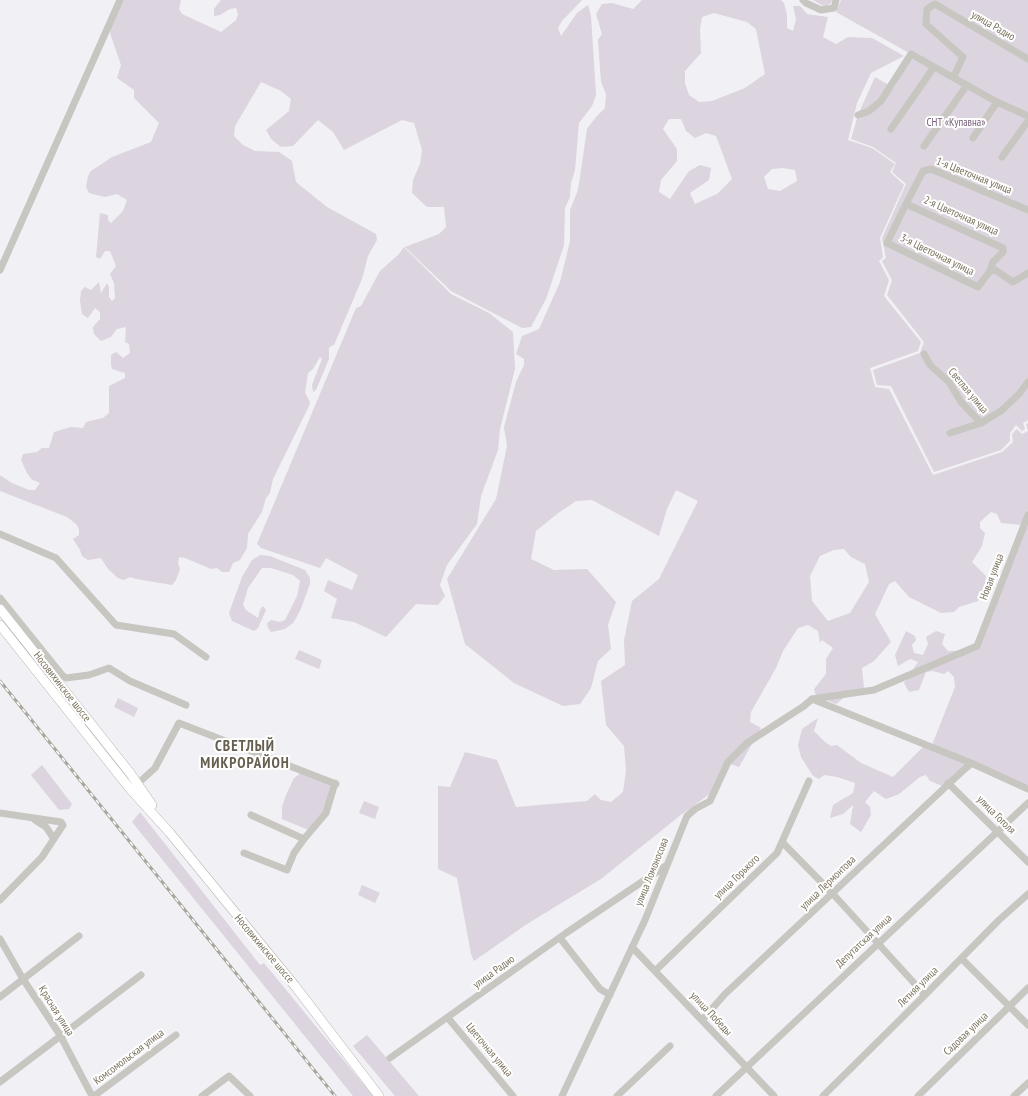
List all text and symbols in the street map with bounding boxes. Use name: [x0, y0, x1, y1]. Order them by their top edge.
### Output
street label: улица Радио: [969, 8, 1017, 44]
park label: СНТ «Купавна»: [927, 116, 985, 130]
street label: 1-я Цветочная улица: [934, 155, 1014, 197]
street label: 2-я Цветочная улица: [922, 194, 1000, 238]
street label: 3-я Цветочная улица: [898, 231, 976, 279]
street label: Светлая улица: [945, 366, 991, 416]
street label: Новая улица: [977, 552, 1007, 602]
street label: Носовихинское шоссе: [30, 649, 94, 725]
district label: СВЕТЛЫЙ МИКРОРАЙОН: [200, 738, 290, 773]
street label: улица Гоголя: [974, 793, 1018, 837]
street label: улица Ломоносова: [632, 836, 672, 908]
street label: улица Горького: [711, 852, 763, 902]
street label: улица Лермонтова: [798, 853, 858, 913]
street label: Носовихинское шоссе: [231, 912, 297, 986]
street label: Депутатская улица: [833, 912, 895, 970]
street label: улица Радио: [471, 952, 517, 992]
street label: Летняя улица: [895, 964, 941, 1010]
street label: Красная улица: [35, 983, 77, 1039]
street label: улица Победы: [687, 989, 735, 1039]
street label: Садовая улица: [941, 1009, 991, 1059]
street label: Цветочная улица: [463, 1021, 515, 1079]
street label: Комсомольская улица: [91, 1026, 167, 1088]

